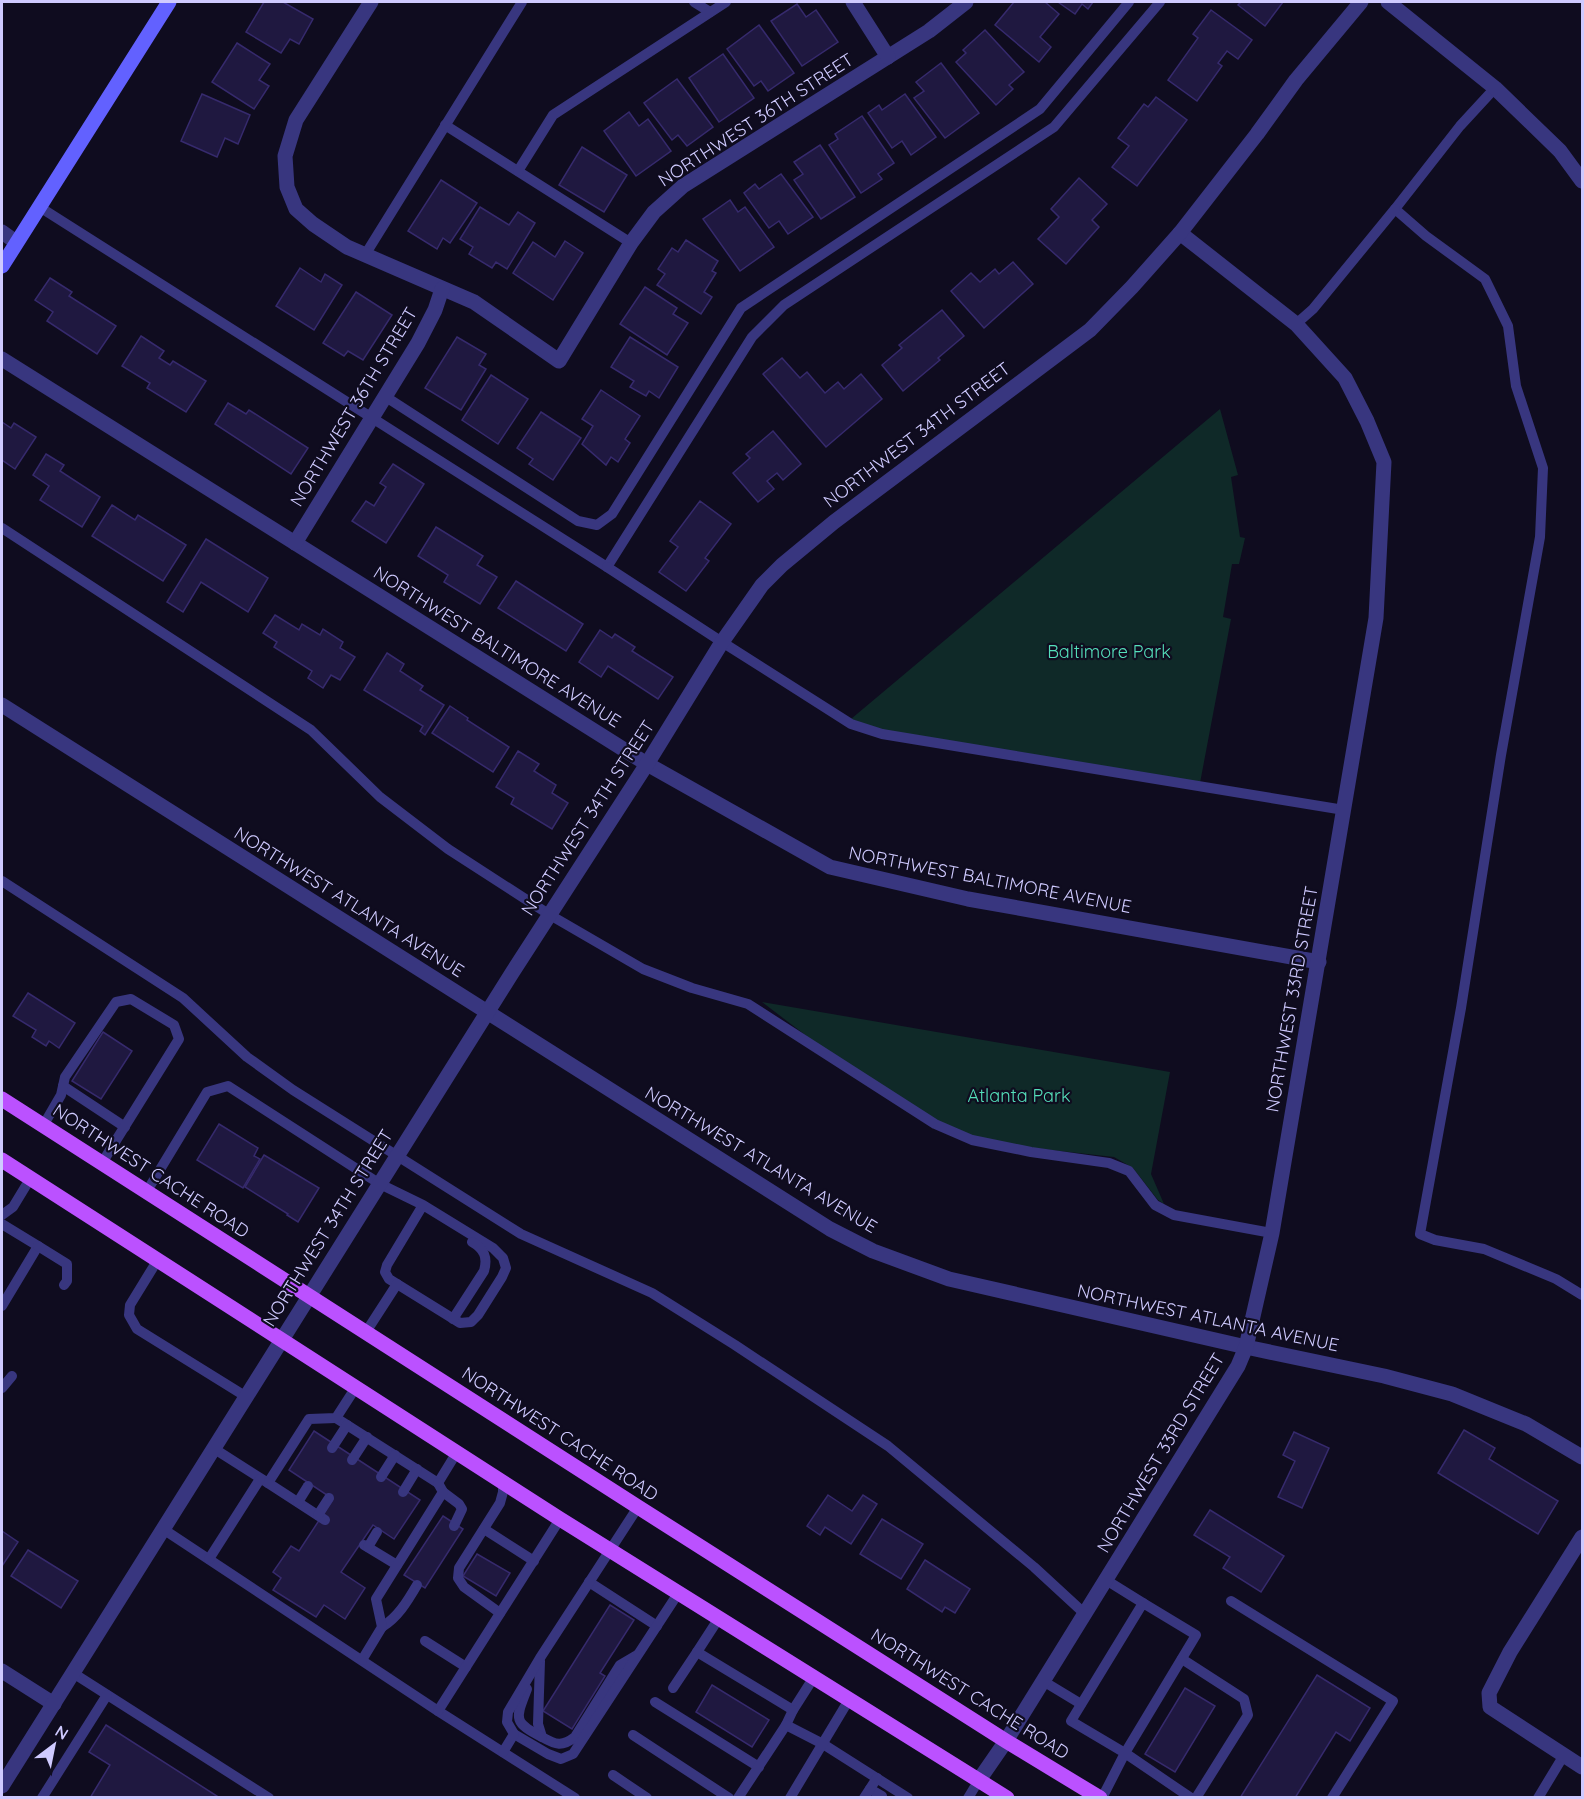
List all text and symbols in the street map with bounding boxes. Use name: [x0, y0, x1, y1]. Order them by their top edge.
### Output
street label: NORTHWEST 36TH STREET: [654, 48, 858, 191]
street label: NORTHWEST 36TH STREET: [285, 303, 422, 510]
street label: NORTHWEST 34TH STREET: [819, 357, 1015, 512]
street label: NORTHWEST BALTIMORE AVENUE: [369, 561, 625, 733]
park label: Baltimore Park: [1047, 640, 1171, 663]
street label: NORTHWEST 34TH STREET: [516, 716, 659, 920]
street label: NORTHWEST ATLANTA AVENUE: [230, 821, 469, 982]
street label: NORTHWEST BALTIMORE AVENUE: [847, 841, 1133, 918]
street label: NORTHWEST 33RD STREET: [1260, 884, 1323, 1114]
street label: NORTHWEST ATLANTA AVENUE: [641, 1081, 882, 1238]
park label: Atlanta Park: [967, 1084, 1071, 1107]
street label: NORTHWEST CACHE ROAD: [49, 1098, 254, 1243]
street label: NORTHWEST 34TH STREET: [257, 1125, 398, 1331]
street label: NORTHWEST ATLANTA AVENUE: [1075, 1279, 1341, 1357]
street label: NORTHWEST 33RD STREET: [1092, 1348, 1230, 1557]
street label: NORTHWEST CACHE ROAD: [458, 1361, 663, 1506]
street label: NORTHWEST CACHE ROAD: [867, 1623, 1074, 1764]
north arrow: [24, 1715, 84, 1775]
text: N: [52, 1721, 72, 1744]

